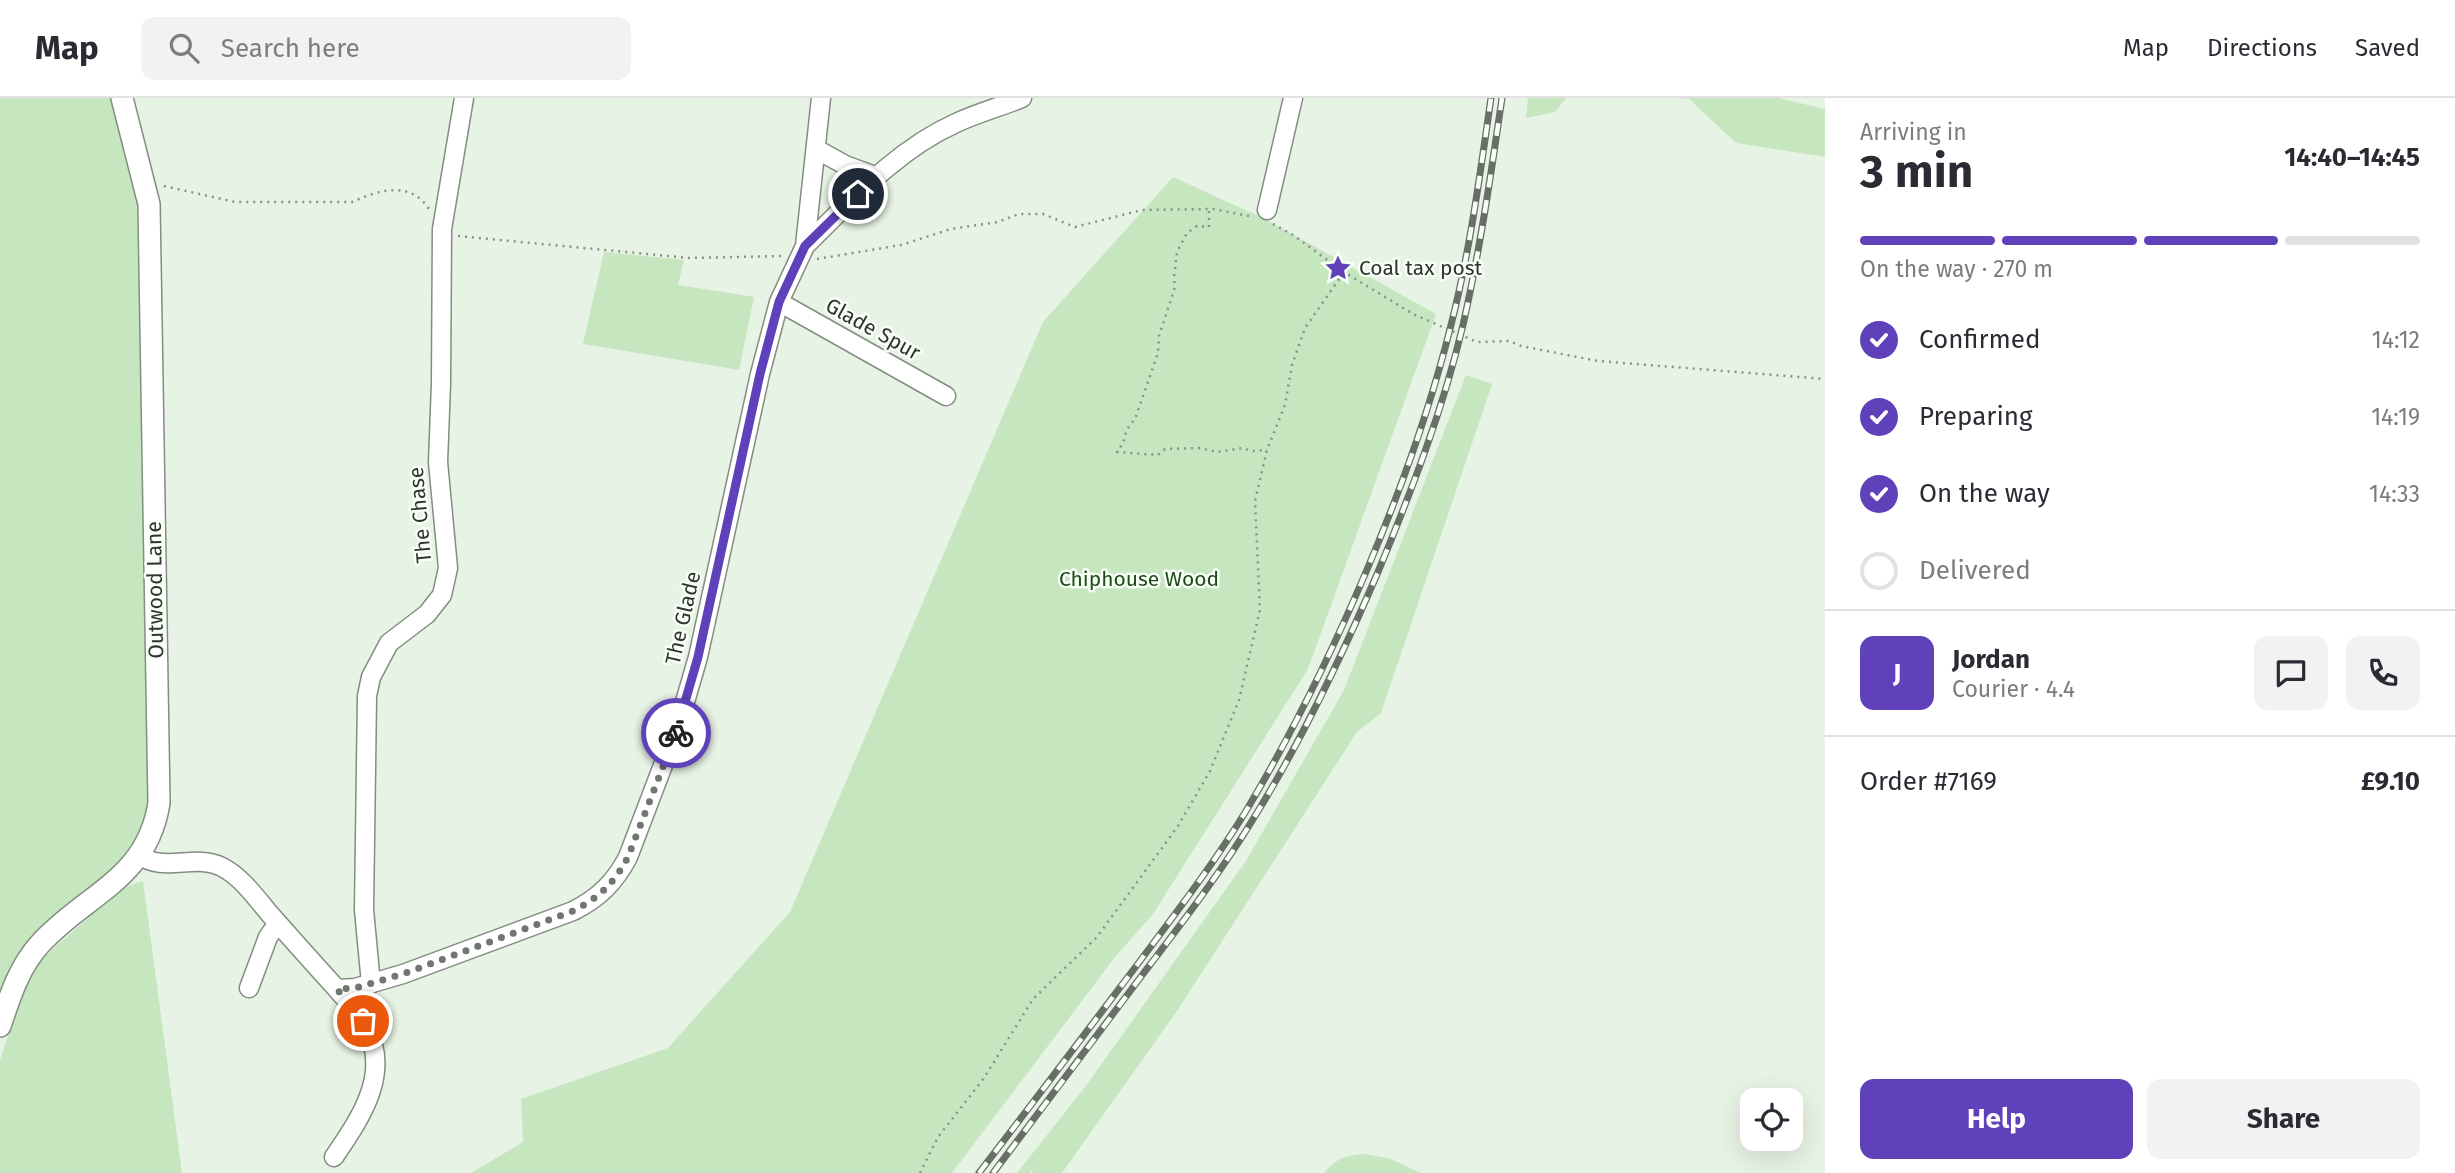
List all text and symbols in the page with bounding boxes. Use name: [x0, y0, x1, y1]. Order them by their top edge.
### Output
search box: [141, 17, 631, 80]
text: Map: [35, 28, 99, 68]
icon: search: [165, 29, 203, 67]
text: Search here: [221, 33, 360, 64]
text: Map: [2123, 34, 2169, 62]
text: Directions: [2207, 34, 2317, 62]
text: Saved: [2355, 34, 2420, 62]
text: Arriving in: [1860, 118, 1967, 146]
text: 14:40–14:45: [2284, 142, 2420, 173]
text: 3 min: [1860, 144, 1973, 199]
pin: [828, 164, 888, 224]
icon: home: [839, 175, 877, 213]
place icon: Coal tax post: [1323, 253, 1353, 283]
place label: Coal tax post: [1359, 255, 1482, 281]
text: On the way · 270 m: [1860, 255, 2053, 283]
street label: Glade Spur: [821, 292, 925, 366]
icon: check: [1860, 321, 1898, 359]
text: Confirmed: [1919, 324, 2040, 355]
text: 14:12: [2372, 326, 2420, 354]
icon: check: [1860, 398, 1898, 436]
text: Preparing: [1919, 401, 2032, 432]
text: 14:19: [2371, 403, 2420, 431]
street label: The Chase: [403, 466, 437, 564]
icon: check: [1860, 475, 1898, 513]
text: On the way: [1919, 478, 2050, 509]
text: 14:33: [2369, 480, 2420, 508]
street label: Outwood Lane: [141, 521, 169, 659]
text: Delivered: [1919, 555, 2031, 586]
park label: Chiphouse Wood: [1059, 566, 1219, 592]
street label: The Glade: [660, 569, 706, 667]
button: chat: [2254, 636, 2328, 710]
button: phone: [2346, 636, 2420, 710]
text: Jordan: [1952, 644, 2030, 675]
text: J: [1893, 658, 1901, 689]
text: Courier · 4.4: [1952, 675, 2075, 703]
courier: [641, 698, 711, 768]
icon: bike: [657, 714, 695, 752]
text: Order #7169: [1860, 766, 1997, 797]
text: £9.10: [2361, 766, 2420, 797]
pin: [333, 991, 393, 1051]
icon: bag: [344, 1002, 382, 1040]
button: Help: [1860, 1079, 2133, 1159]
button: Share: [2147, 1079, 2420, 1159]
map controls: [1740, 1088, 1803, 1151]
button: locate: [1740, 1088, 1803, 1151]

